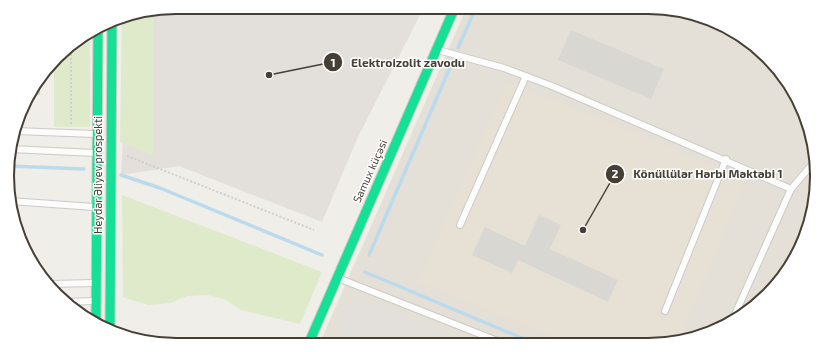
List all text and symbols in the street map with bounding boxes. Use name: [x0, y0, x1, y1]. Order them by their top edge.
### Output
callout: Elektroizolit zavodu: [323, 50, 473, 74]
text: 1: [330, 55, 336, 69]
text: Elektroizolit zavodu: [351, 55, 465, 69]
street label: Heydər Əliyev prospekti: [91, 116, 104, 234]
street label: Samux küçəsi: [350, 137, 390, 205]
callout: Könüllülər Hərbi Məktəbi 1: [605, 162, 791, 186]
text: 2: [612, 166, 619, 180]
text: Könüllülər Hərbi Məktəbi 1: [633, 166, 783, 180]

